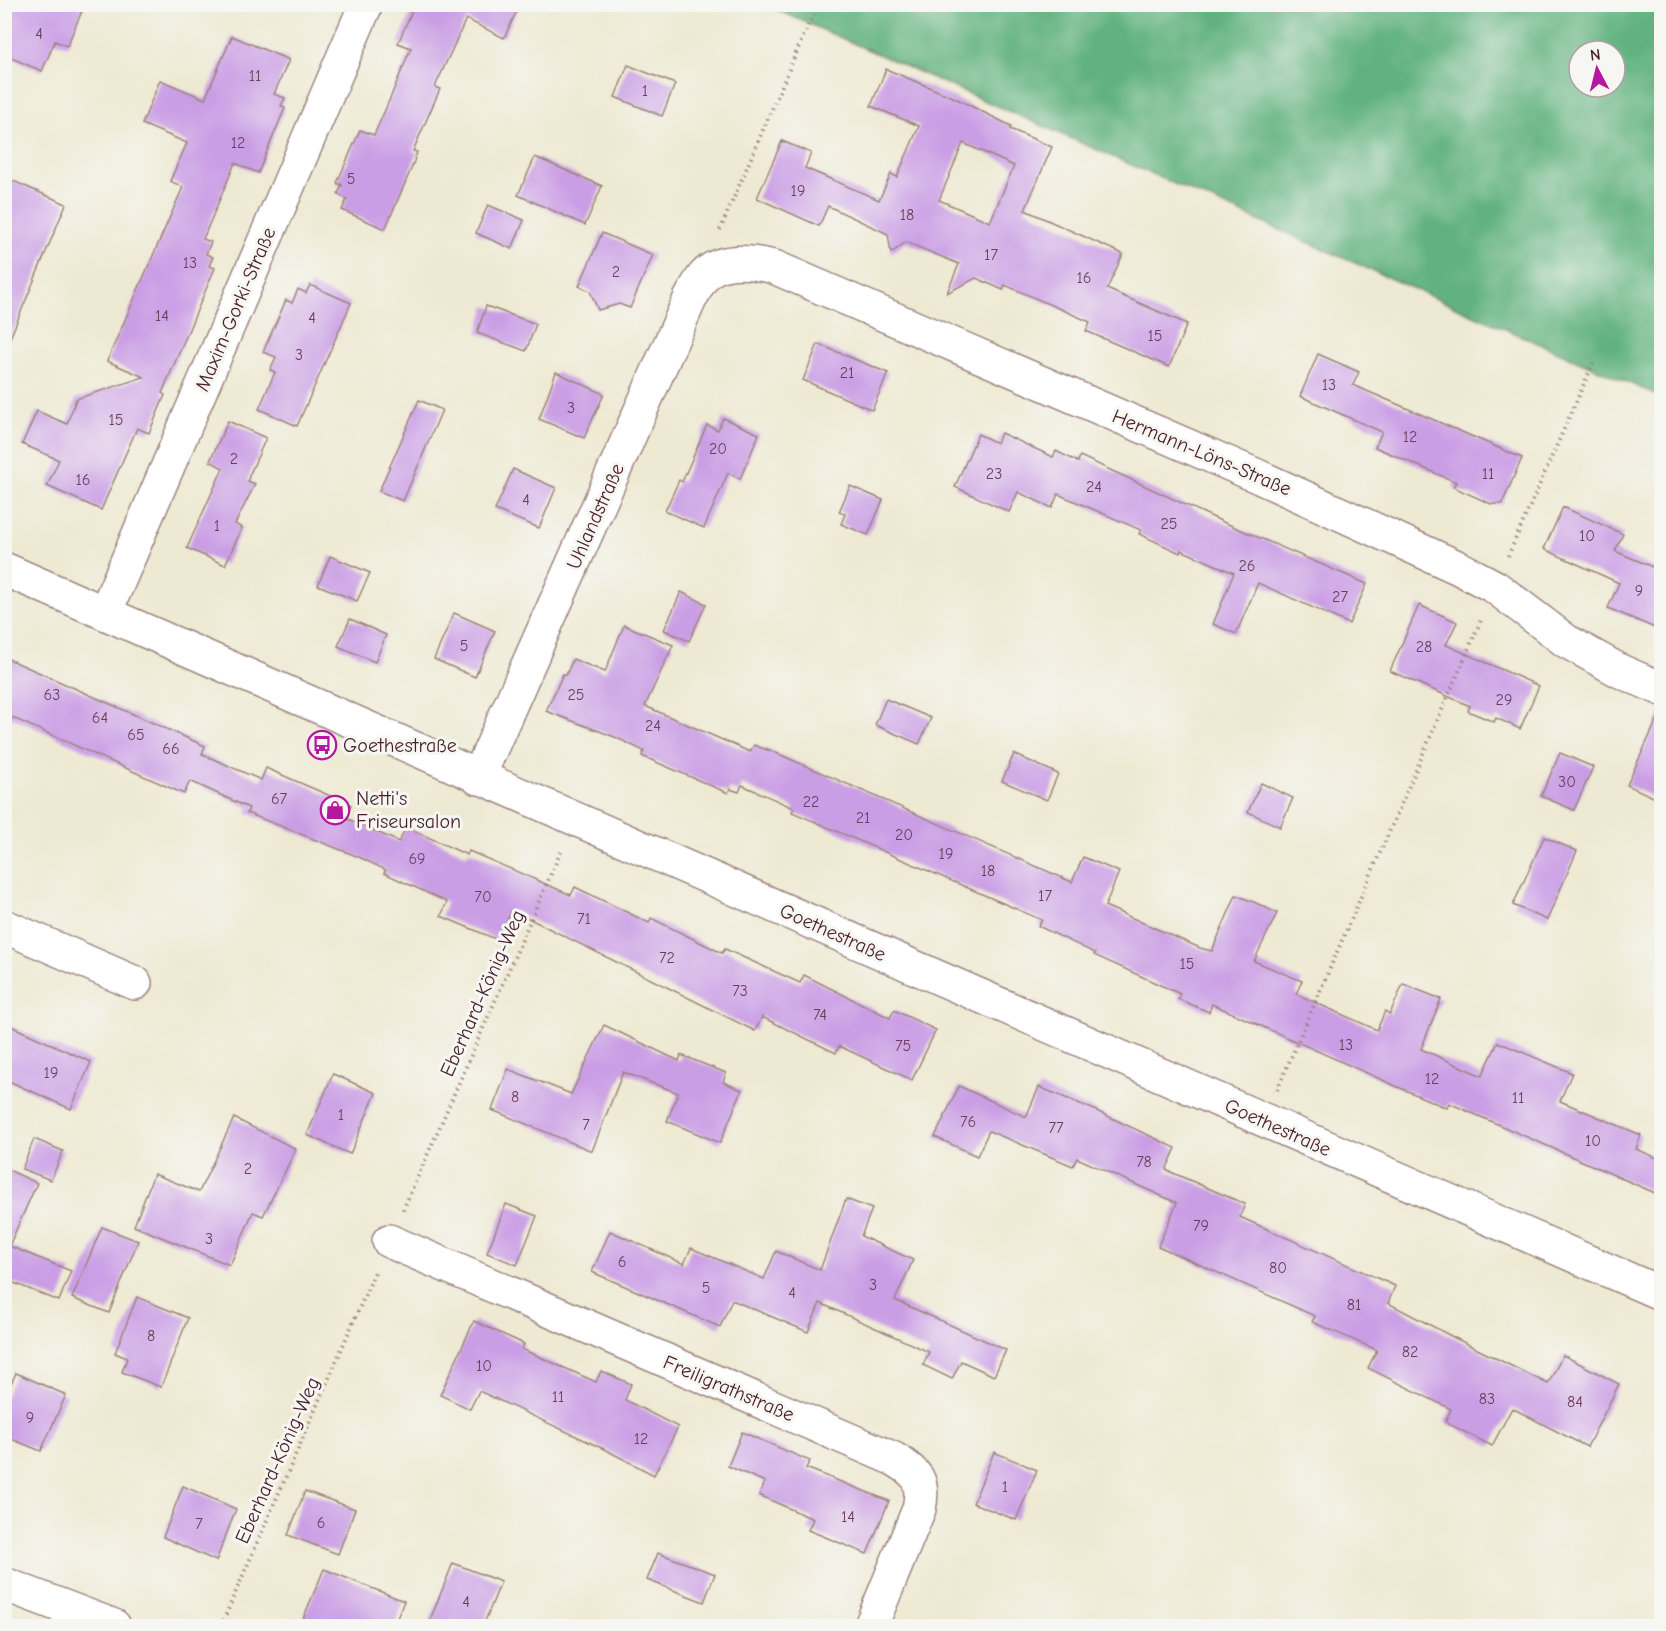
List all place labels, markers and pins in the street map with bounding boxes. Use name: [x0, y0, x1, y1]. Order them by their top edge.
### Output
bus stop icon: Goethestraße: [306, 729, 338, 761]
place label: Goethestraße: [343, 734, 457, 757]
place label: Netti's Friseursalon: [356, 787, 461, 833]
shop icon: Netti's Friseursalon: [319, 794, 351, 826]

